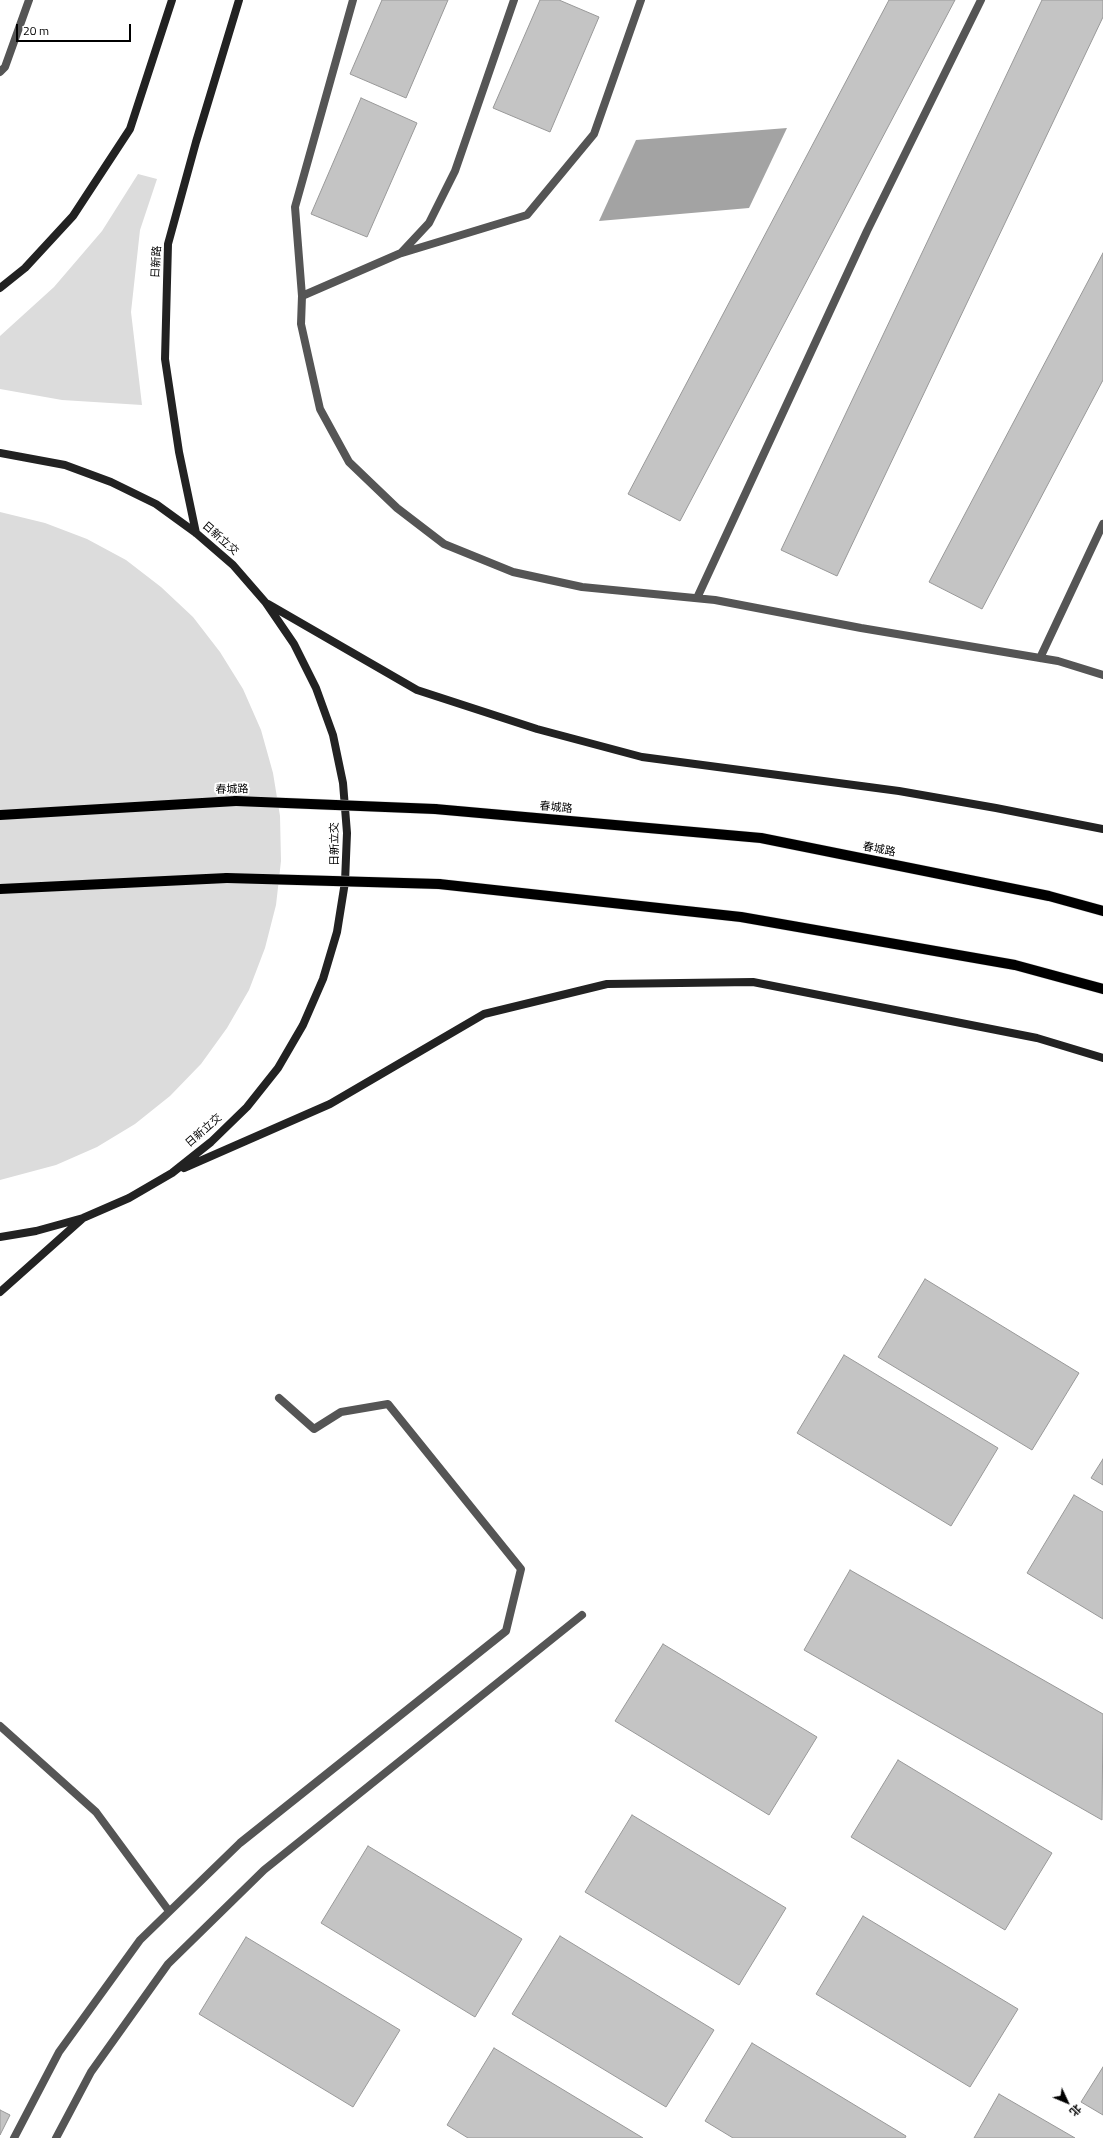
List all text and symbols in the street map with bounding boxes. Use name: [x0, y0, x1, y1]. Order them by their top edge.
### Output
scale bar: [18, 16, 133, 42]
text: 20 m: [23, 21, 49, 40]
street label: 日新路: [150, 245, 164, 279]
street label: 日新立交: [199, 520, 241, 558]
street label: 春城路: [215, 783, 249, 797]
street label: 春城路: [539, 800, 573, 816]
street label: 日新立交: [328, 822, 342, 866]
street label: 春城路: [862, 840, 896, 860]
street label: 日新立交: [183, 1112, 225, 1150]
north arrow: [1047, 2082, 1087, 2122]
text: 北: [1066, 2101, 1085, 2120]

